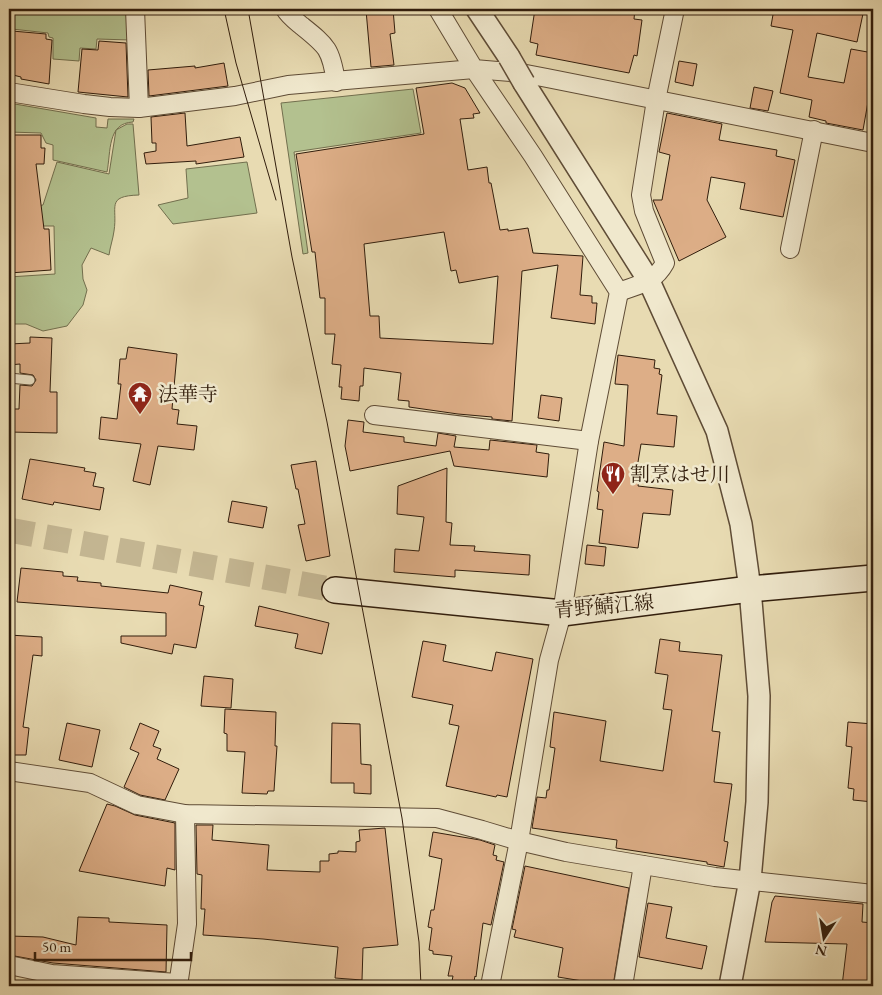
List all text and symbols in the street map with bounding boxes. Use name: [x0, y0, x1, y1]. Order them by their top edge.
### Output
temple icon: 法華寺: [127, 381, 153, 415]
place label: 法華寺: [158, 381, 218, 407]
restaurant icon: 割烹はせ川: [600, 461, 626, 495]
place label: 割烹はせ川: [630, 461, 730, 487]
street label: 青野鯖江線: [553, 589, 655, 623]
north arrow: [800, 912, 850, 962]
scale bar: [35, 930, 191, 962]
text: 50 m: [42, 937, 71, 956]
text: N: [813, 941, 829, 961]

